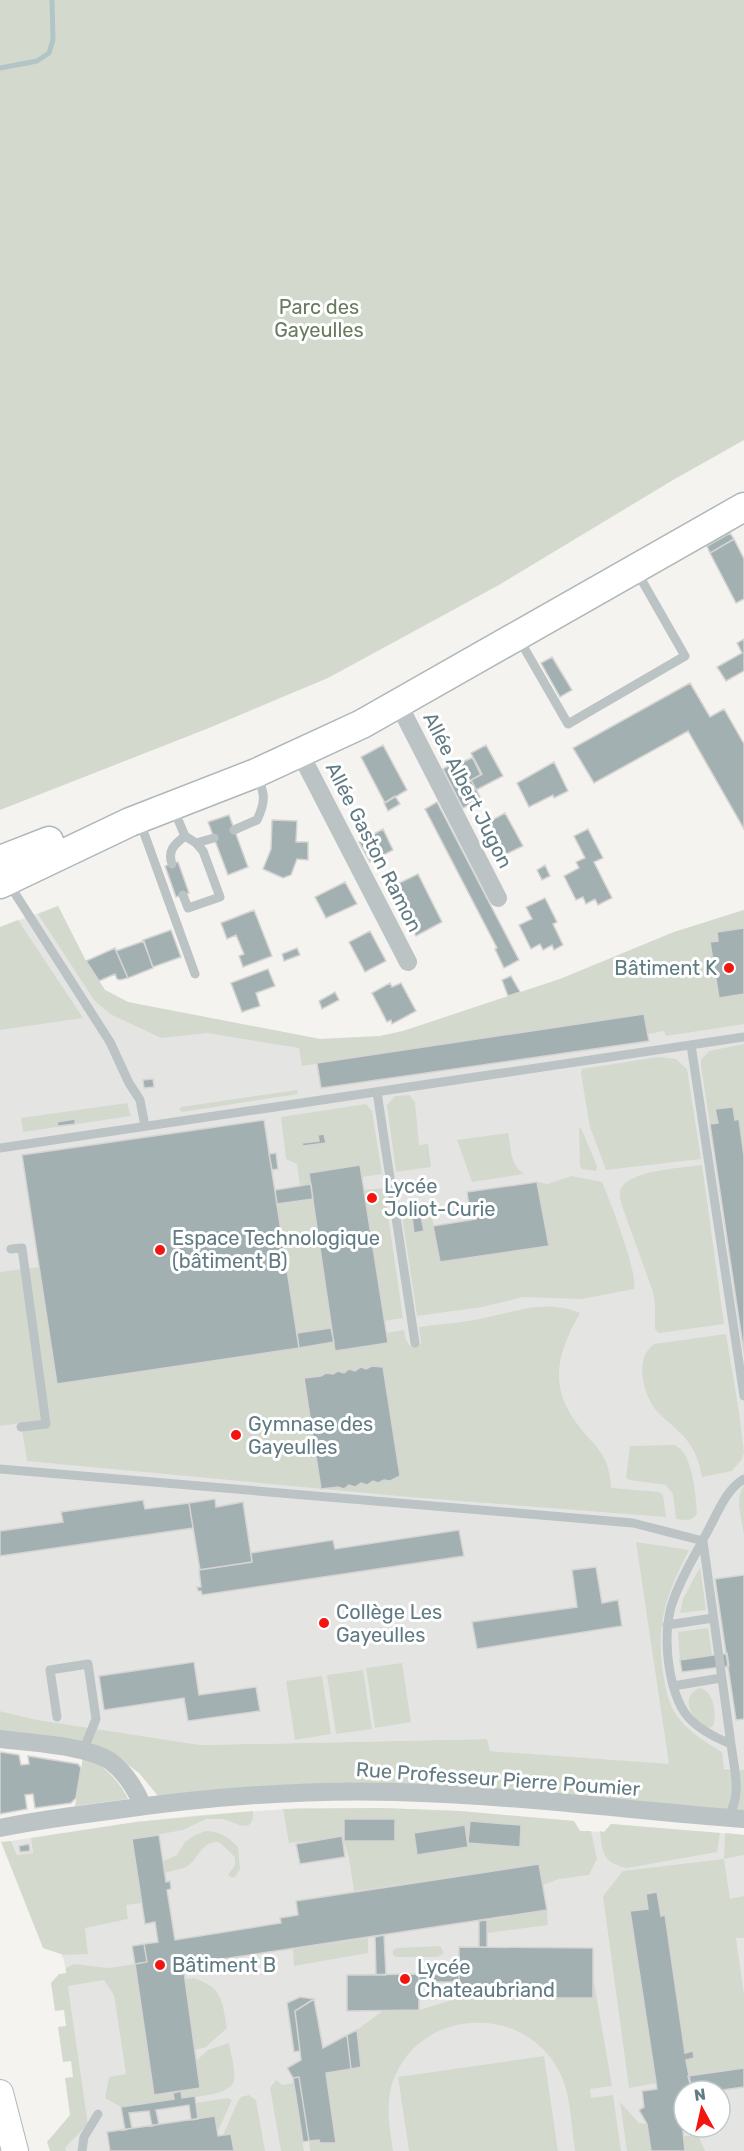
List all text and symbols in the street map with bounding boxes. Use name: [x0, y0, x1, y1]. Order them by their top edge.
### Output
park label: Parc des Gayeulles: [274, 295, 364, 342]
street label: Allée Albert Jugon: [418, 708, 518, 872]
street label: Allée Gaston Ramon: [321, 758, 427, 936]
place label: Bâtiment K: [614, 956, 717, 980]
marker: Bâtiment K: [722, 961, 736, 975]
place label: Lycée Joliot-Curie: [384, 1174, 496, 1221]
marker: Lycée Joliot-Curie: [365, 1191, 379, 1205]
place label: Espace Technologique (bâtiment B): [172, 1226, 380, 1273]
marker: Espace Technologique (bâtiment B): [153, 1243, 167, 1257]
place label: Gymnase des Gayeulles: [248, 1412, 373, 1459]
marker: Gymnase des Gayeulles: [229, 1428, 243, 1442]
place label: Collège Les Gayeulles: [336, 1600, 442, 1647]
marker: Collège Les Gayeulles: [317, 1616, 331, 1630]
street label: Rue Professeur Pierre Poumier: [355, 1757, 641, 1801]
place label: Bâtiment B: [172, 1953, 276, 1977]
place label: Lycée Chateaubriand: [417, 1955, 555, 2002]
marker: Bâtiment B: [153, 1958, 167, 1972]
marker: Lycée Chateaubriand: [398, 1972, 412, 1986]
north arrow: [672, 2079, 732, 2139]
text: N: [693, 2084, 707, 2105]

